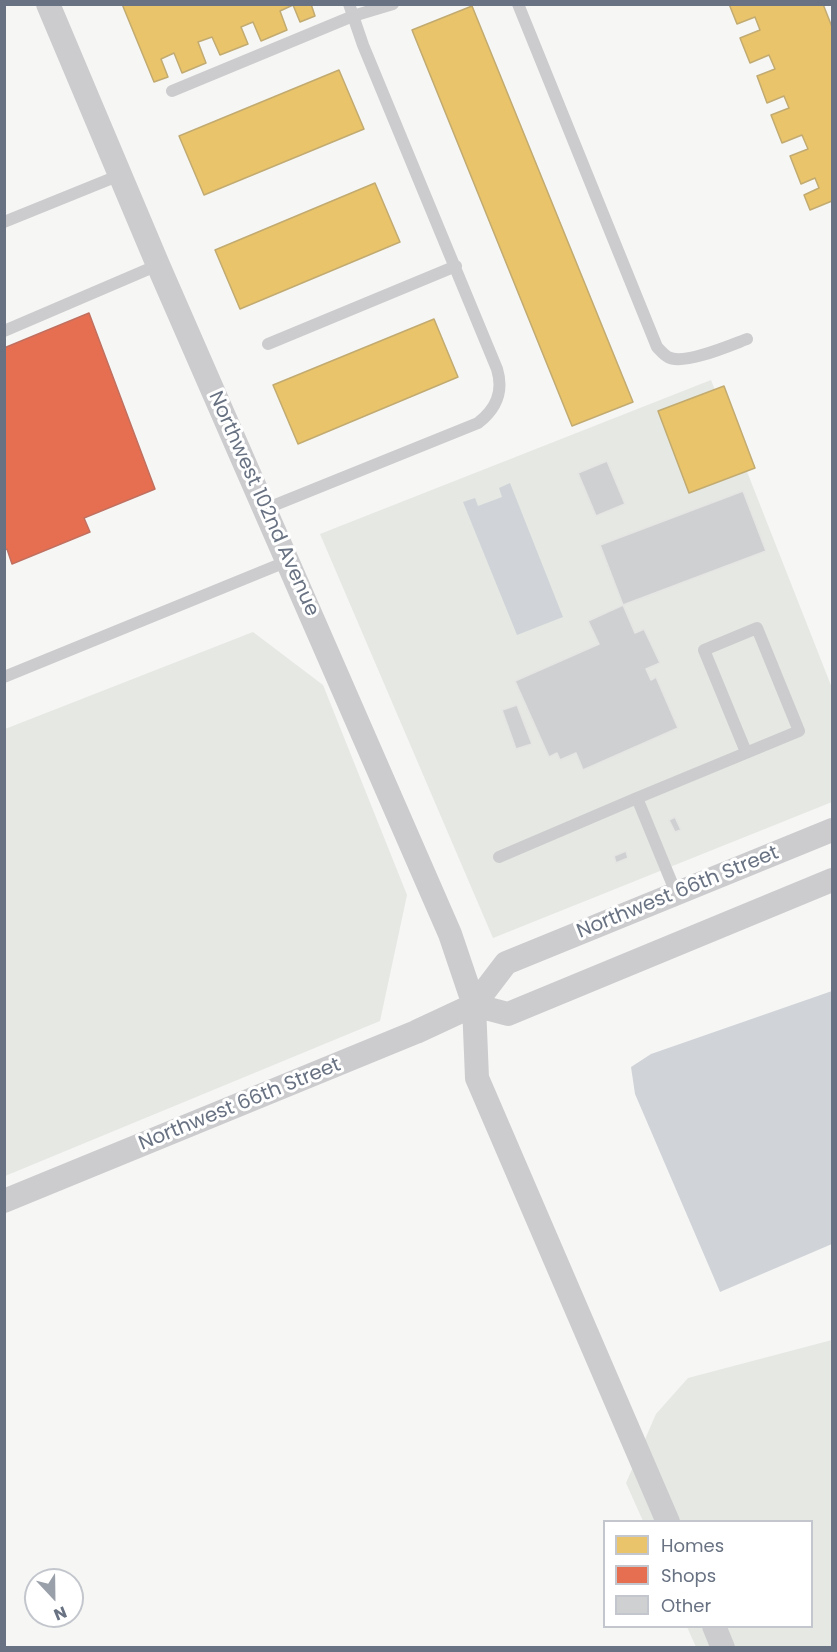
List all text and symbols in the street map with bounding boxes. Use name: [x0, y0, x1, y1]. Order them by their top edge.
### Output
street label: Northwest 102nd Avenue: [203, 388, 323, 620]
street label: Northwest 66th Street: [574, 841, 782, 945]
street label: Northwest 66th Street: [136, 1053, 344, 1157]
legend: [603, 1520, 813, 1628]
text: Homes: [661, 1533, 724, 1558]
text: Shops: [661, 1563, 716, 1588]
north arrow: [24, 1568, 84, 1628]
text: Other: [661, 1593, 711, 1618]
text: N: [50, 1600, 70, 1626]

